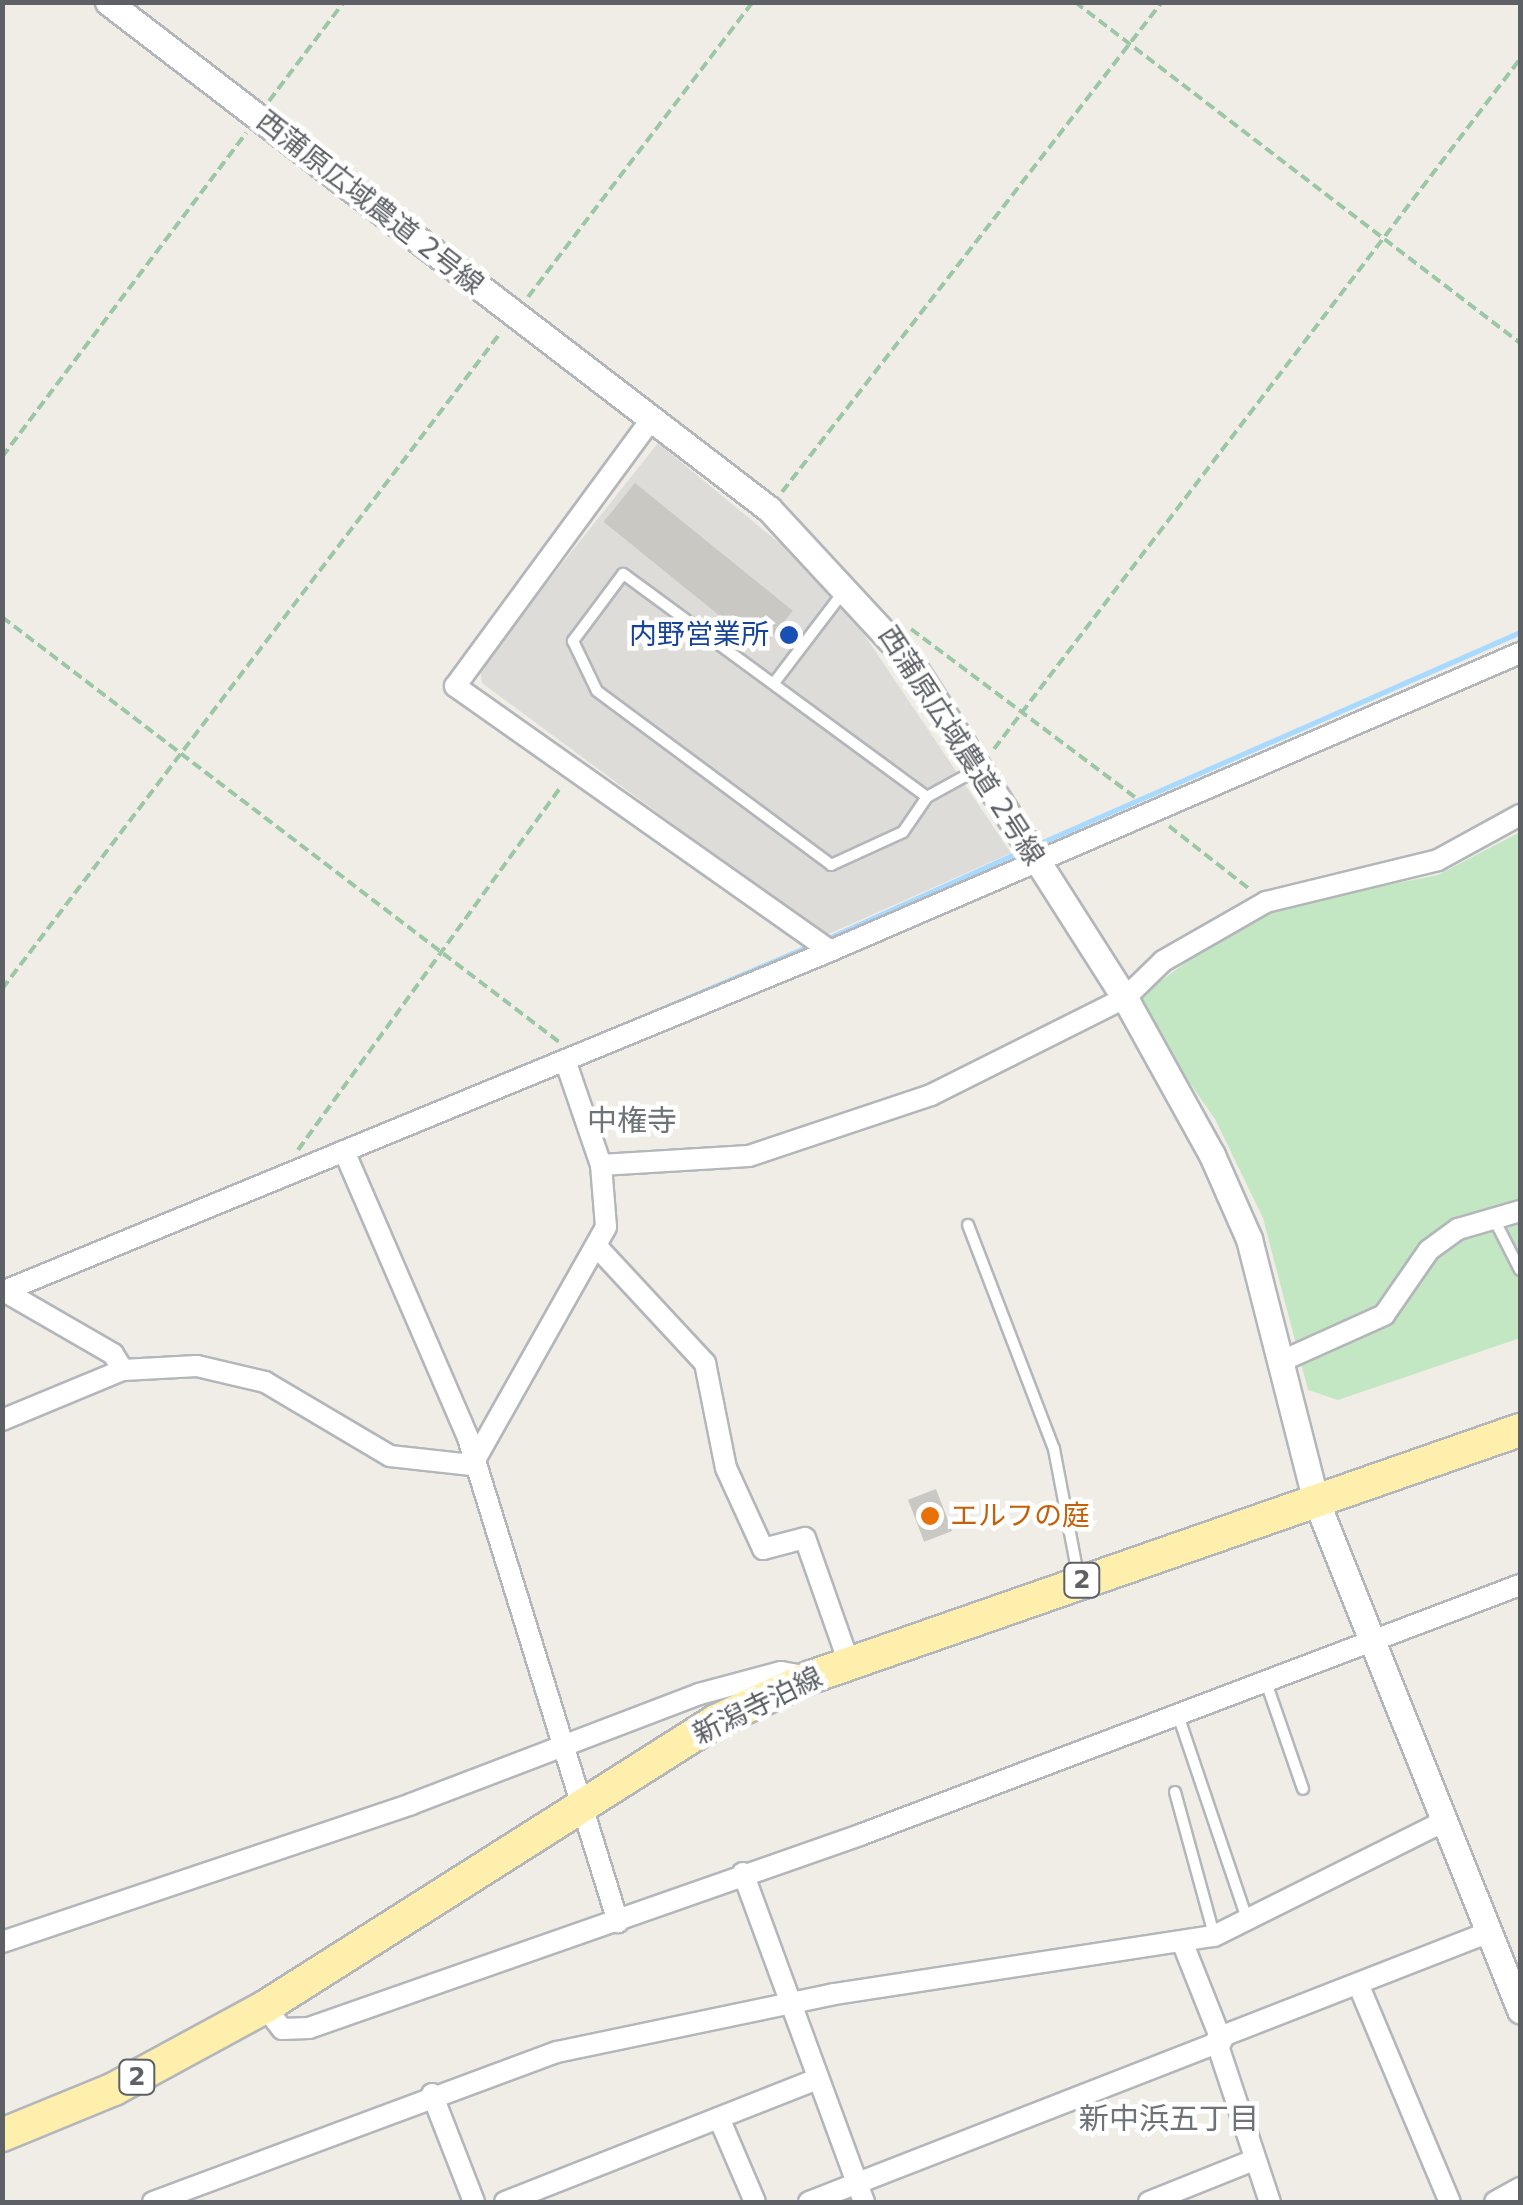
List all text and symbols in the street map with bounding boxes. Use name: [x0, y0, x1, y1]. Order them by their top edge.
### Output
street label: 西蒲原広域農道 2号線: [250, 104, 490, 302]
place label: 内野営業所: [629, 618, 769, 652]
street label: 西蒲原広域農道 2号線: [871, 620, 1051, 872]
marker: 内野営業所: [778, 624, 800, 646]
district label: 中権寺: [587, 1103, 677, 1139]
place label: エルフの庭: [950, 1499, 1090, 1533]
marker: エルフの庭: [919, 1505, 941, 1527]
road number: 2: [1062, 1560, 1102, 1600]
street label: 新潟寺泊線: [688, 1660, 828, 1752]
road number: 2: [117, 2057, 157, 2097]
district label: 新中浜五丁目: [1079, 2101, 1259, 2137]

